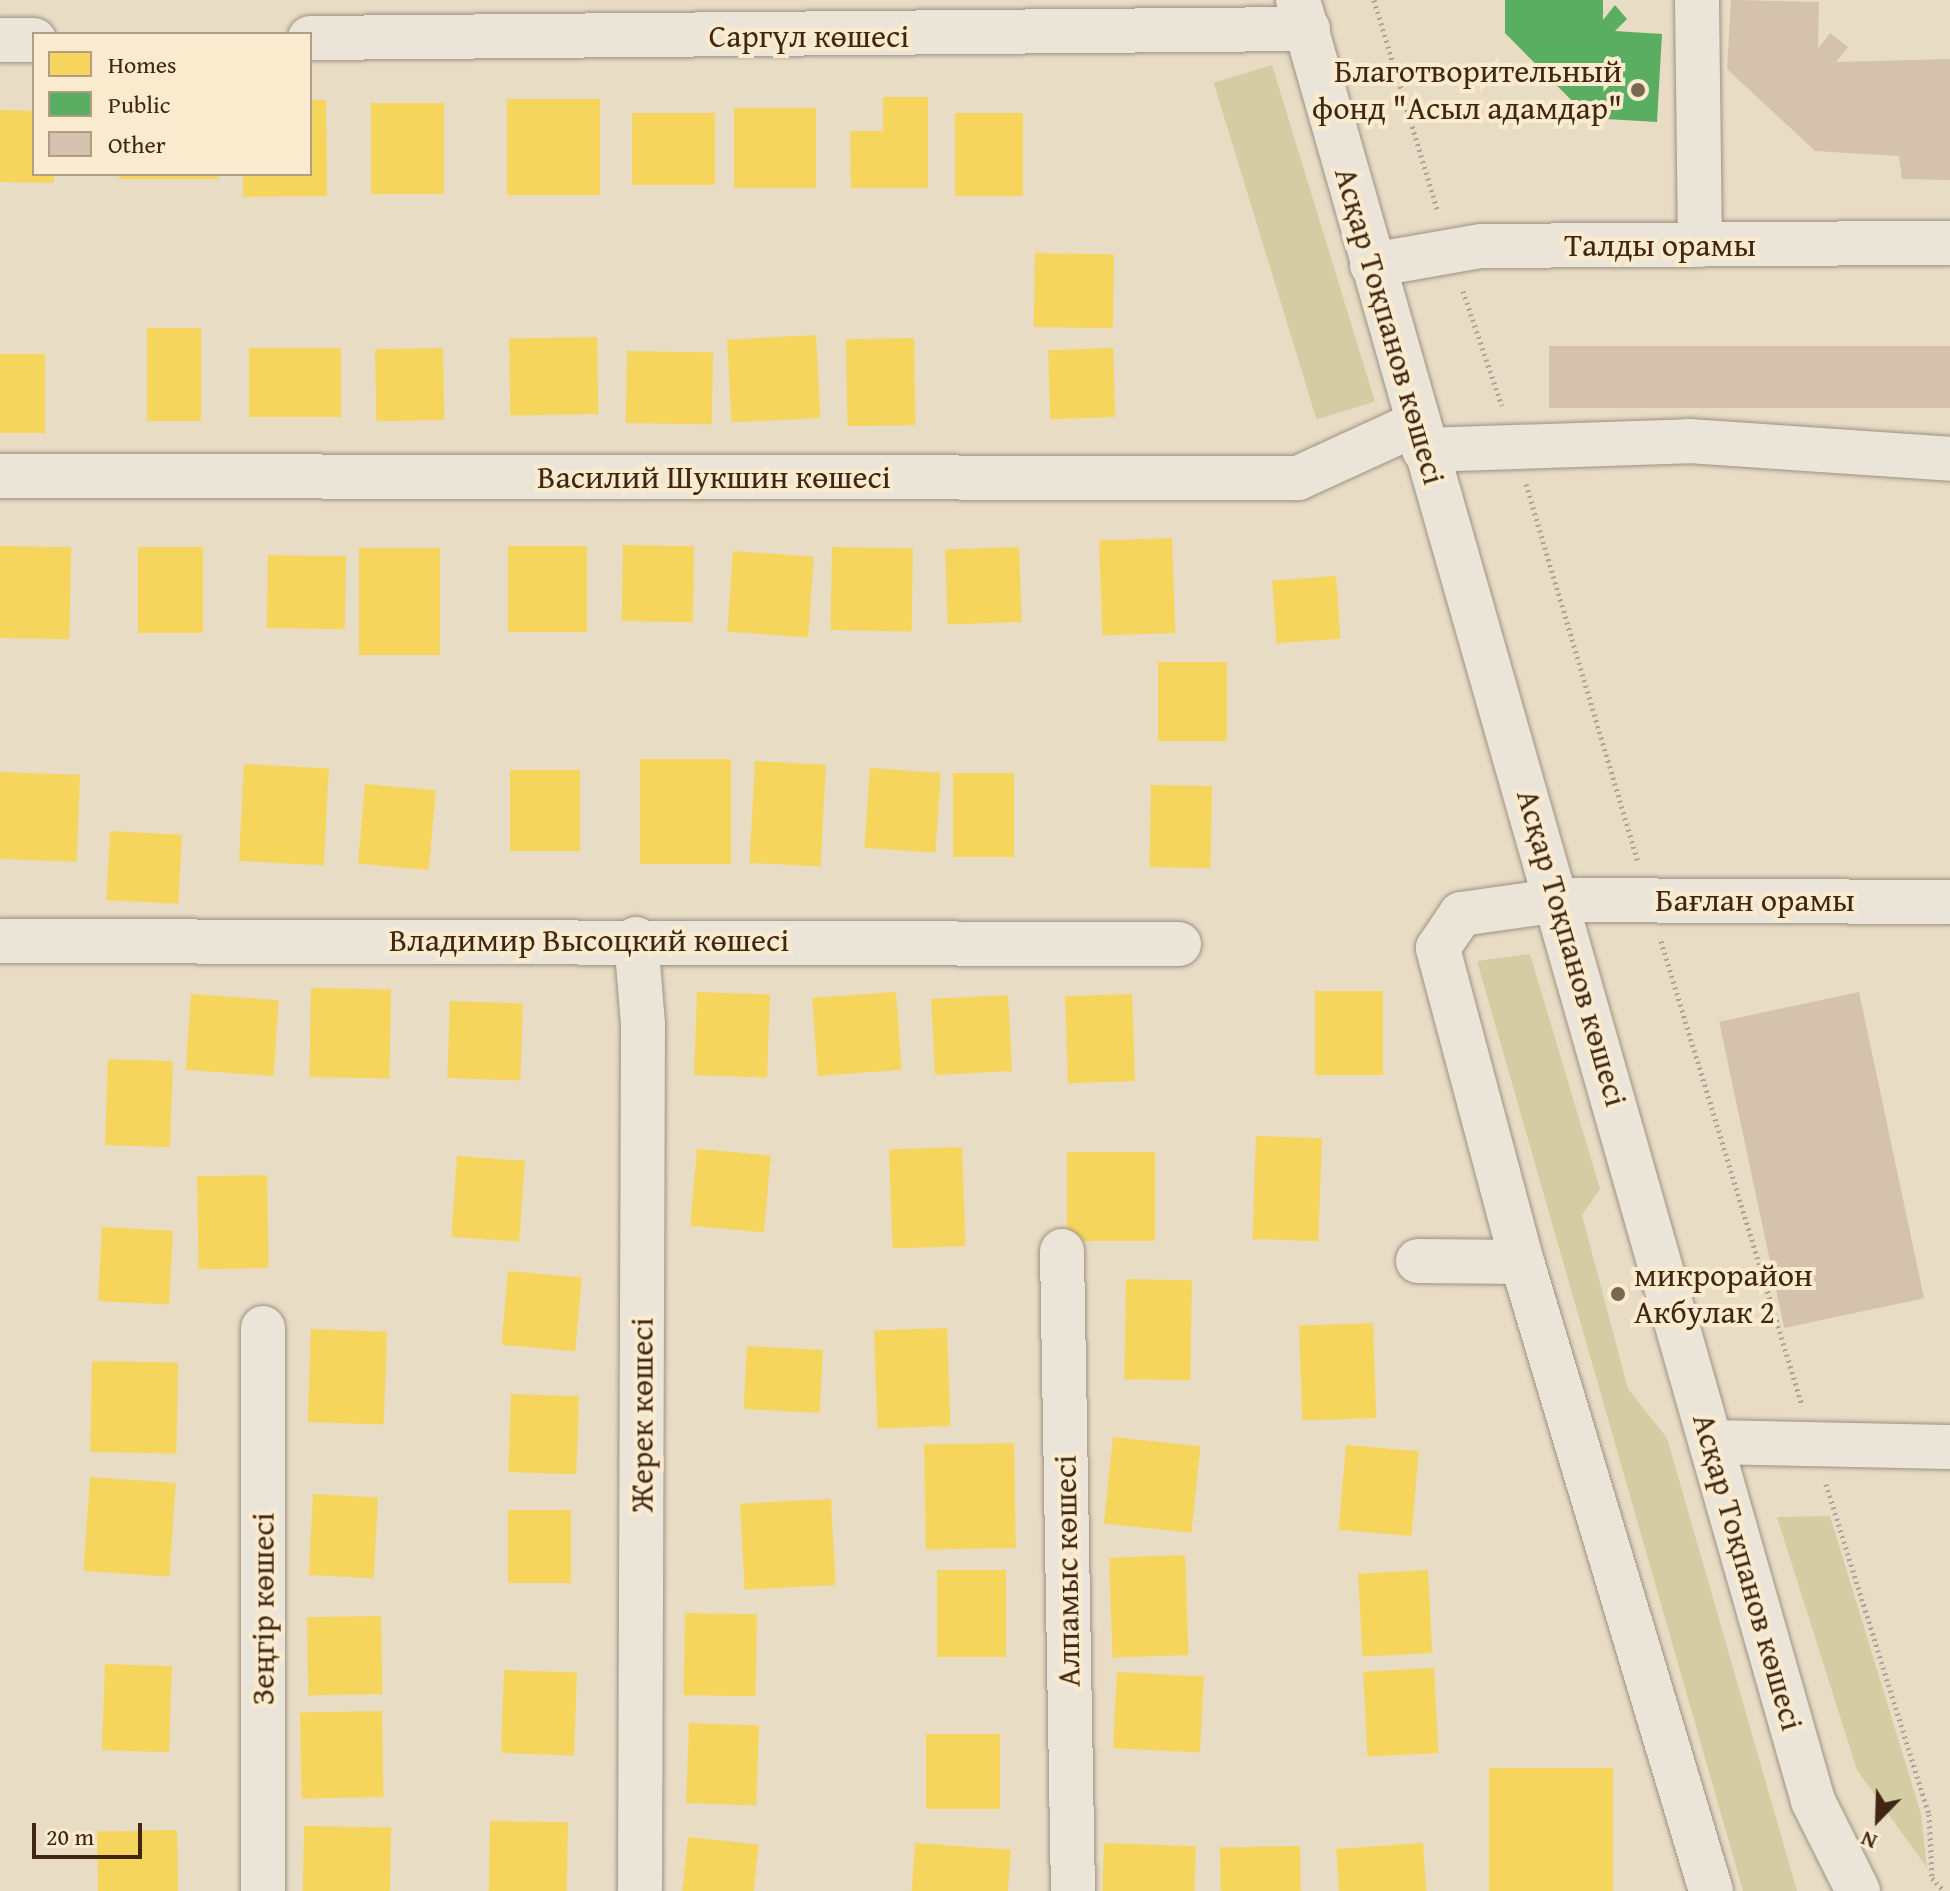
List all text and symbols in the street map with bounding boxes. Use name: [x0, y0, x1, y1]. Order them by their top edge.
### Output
street label: Саргүл көшесі: [709, 17, 909, 55]
legend: [32, 32, 312, 176]
text: Homes: [108, 47, 177, 82]
place label: Благотворительный фонд "Асыл адамдар": [1312, 53, 1622, 128]
marker: Благотворительный фонд "Асыл адамдар": [1629, 81, 1647, 99]
text: Public: [108, 87, 170, 122]
text: Other: [108, 127, 166, 162]
street label: Асқар Тоқпанов көшесі: [1326, 163, 1454, 489]
street label: Талды орамы: [1564, 226, 1756, 264]
street label: Василий Шукшин көшесі: [537, 458, 891, 496]
street label: Асқар Тоқпанов көшесі: [1508, 785, 1636, 1111]
street label: Бағлан орамы: [1655, 881, 1855, 919]
street label: Владимир Высоцкий көшесі: [389, 921, 789, 959]
place label: микрорайон Акбулак 2: [1634, 1257, 1813, 1332]
marker: микрорайон Акбулак 2: [1609, 1285, 1627, 1303]
street label: Жерек көшесі: [623, 1318, 661, 1512]
street label: Асқар Тоқпанов көшесі: [1684, 1409, 1812, 1735]
street label: Алпамыс көшесі: [1046, 1455, 1088, 1687]
street label: Зеңгір көшесі: [244, 1513, 282, 1705]
north arrow: [1838, 1779, 1918, 1859]
scale bar: [36, 1807, 146, 1857]
text: 20 m: [46, 1819, 94, 1854]
text: N: [1856, 1823, 1882, 1859]

